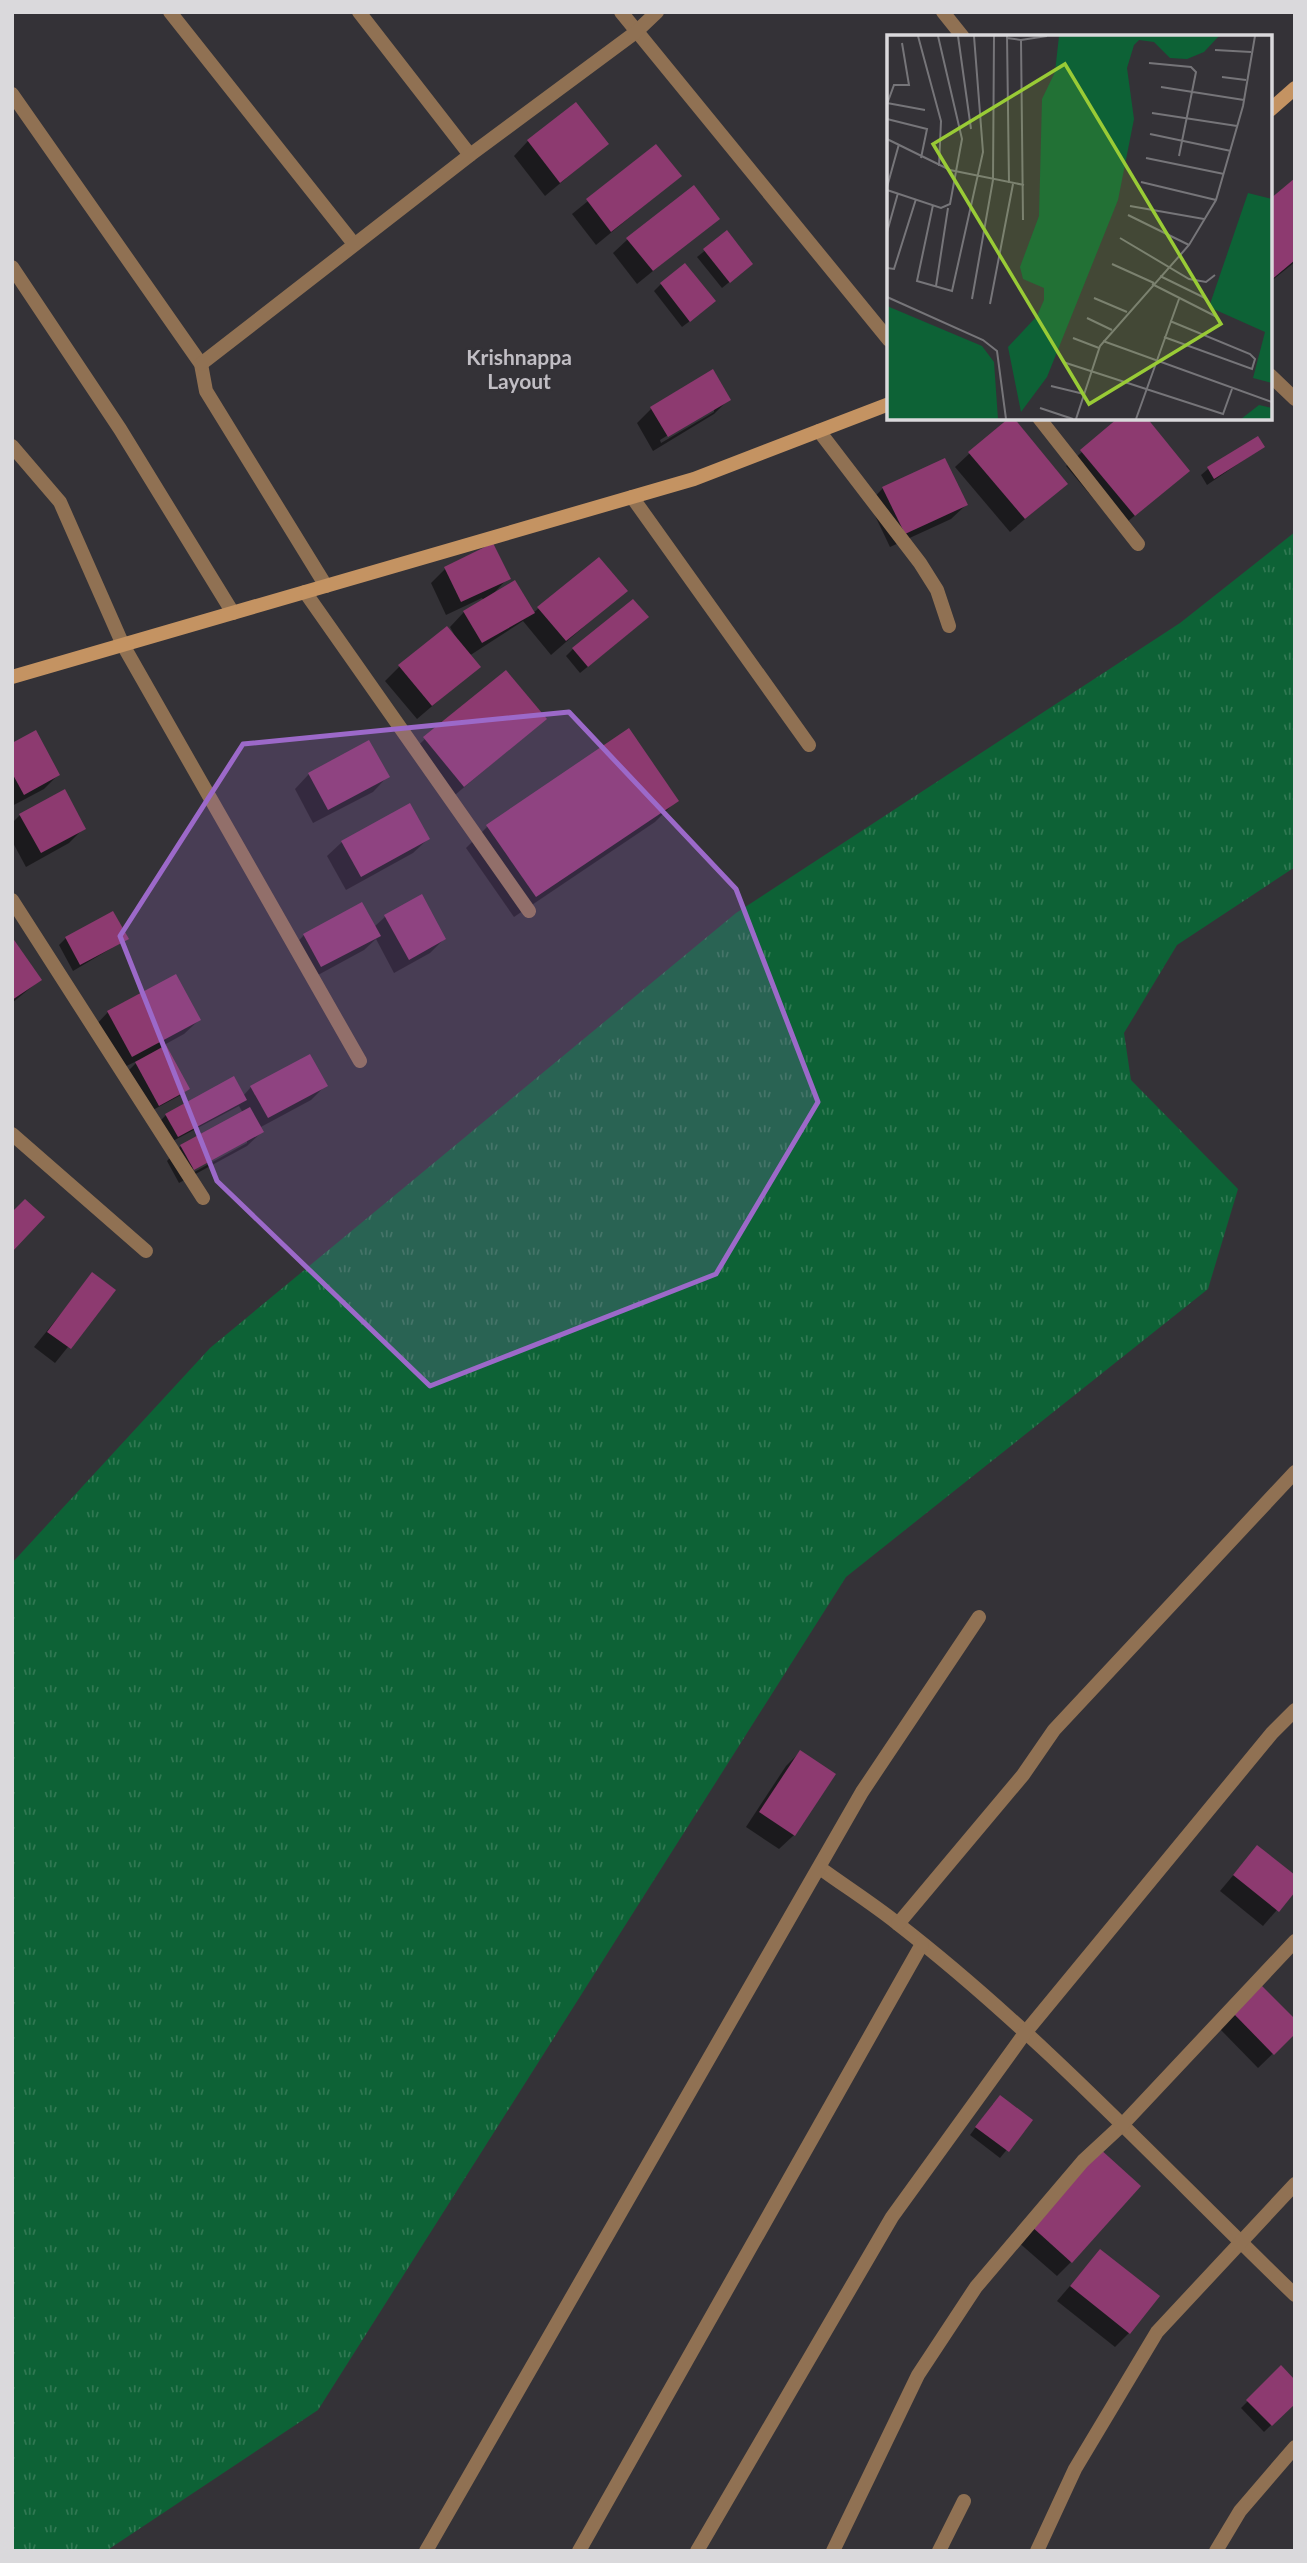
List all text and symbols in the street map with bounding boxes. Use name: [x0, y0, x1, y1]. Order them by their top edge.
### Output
inset map: [887, 35, 1272, 420]
district label: Krishnappa Layout: [466, 344, 572, 393]

